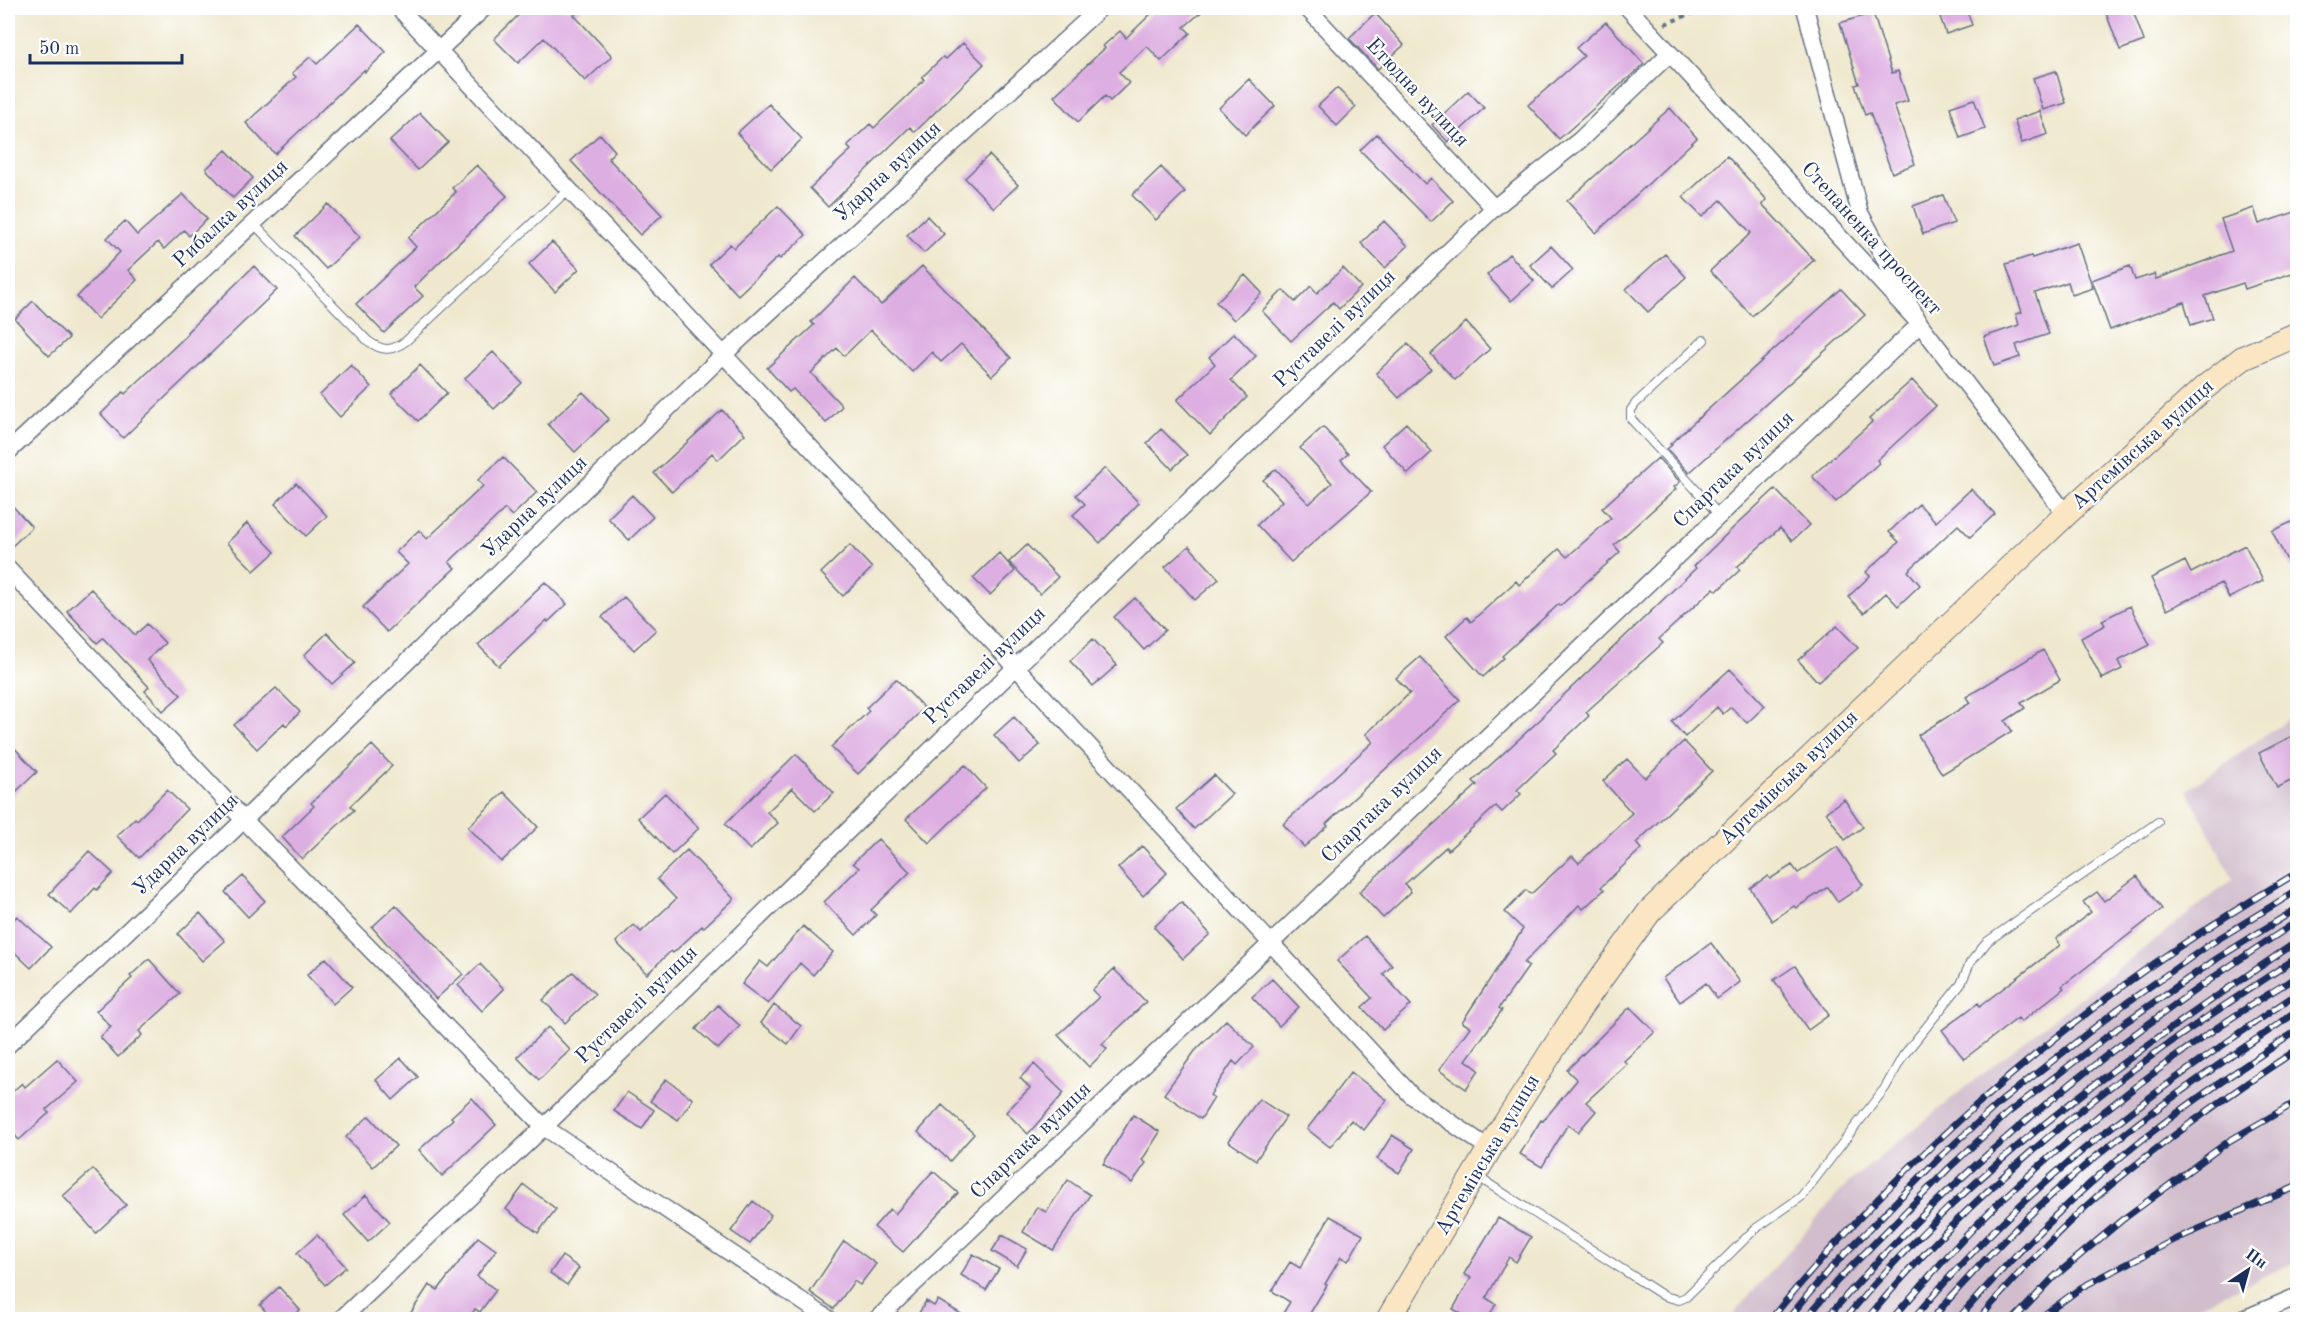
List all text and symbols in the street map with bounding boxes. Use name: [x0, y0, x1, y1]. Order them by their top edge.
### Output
scale bar: [30, 27, 182, 65]
street label: Етюдна вулиця: [1362, 35, 1473, 151]
text: 50 m: [39, 40, 79, 58]
street label: Ударна вулиця: [831, 117, 945, 226]
street label: Рибалка вулиця: [170, 156, 292, 272]
street label: Степаненка проспект: [1797, 158, 1945, 320]
street label: Руставелі вулиця: [1270, 266, 1400, 392]
street label: Артемівська вулиця: [2068, 376, 2218, 514]
street label: Спартака вулиця: [1670, 407, 1798, 533]
street label: Ударна вулиця: [478, 452, 592, 562]
street label: Руставелі вулиця: [920, 603, 1050, 729]
street label: Артемівська вулиця: [1716, 707, 1862, 849]
street label: Спартака вулиця: [1318, 742, 1446, 868]
street label: Ударна вулиця: [129, 790, 243, 900]
street label: Руставелі вулиця: [572, 942, 702, 1068]
street label: Артемівська вулиця: [1432, 1071, 1544, 1239]
street label: Спартака вулиця: [967, 1078, 1095, 1204]
north arrow: [2218, 1240, 2278, 1300]
text: Пн: [2242, 1247, 2269, 1272]

